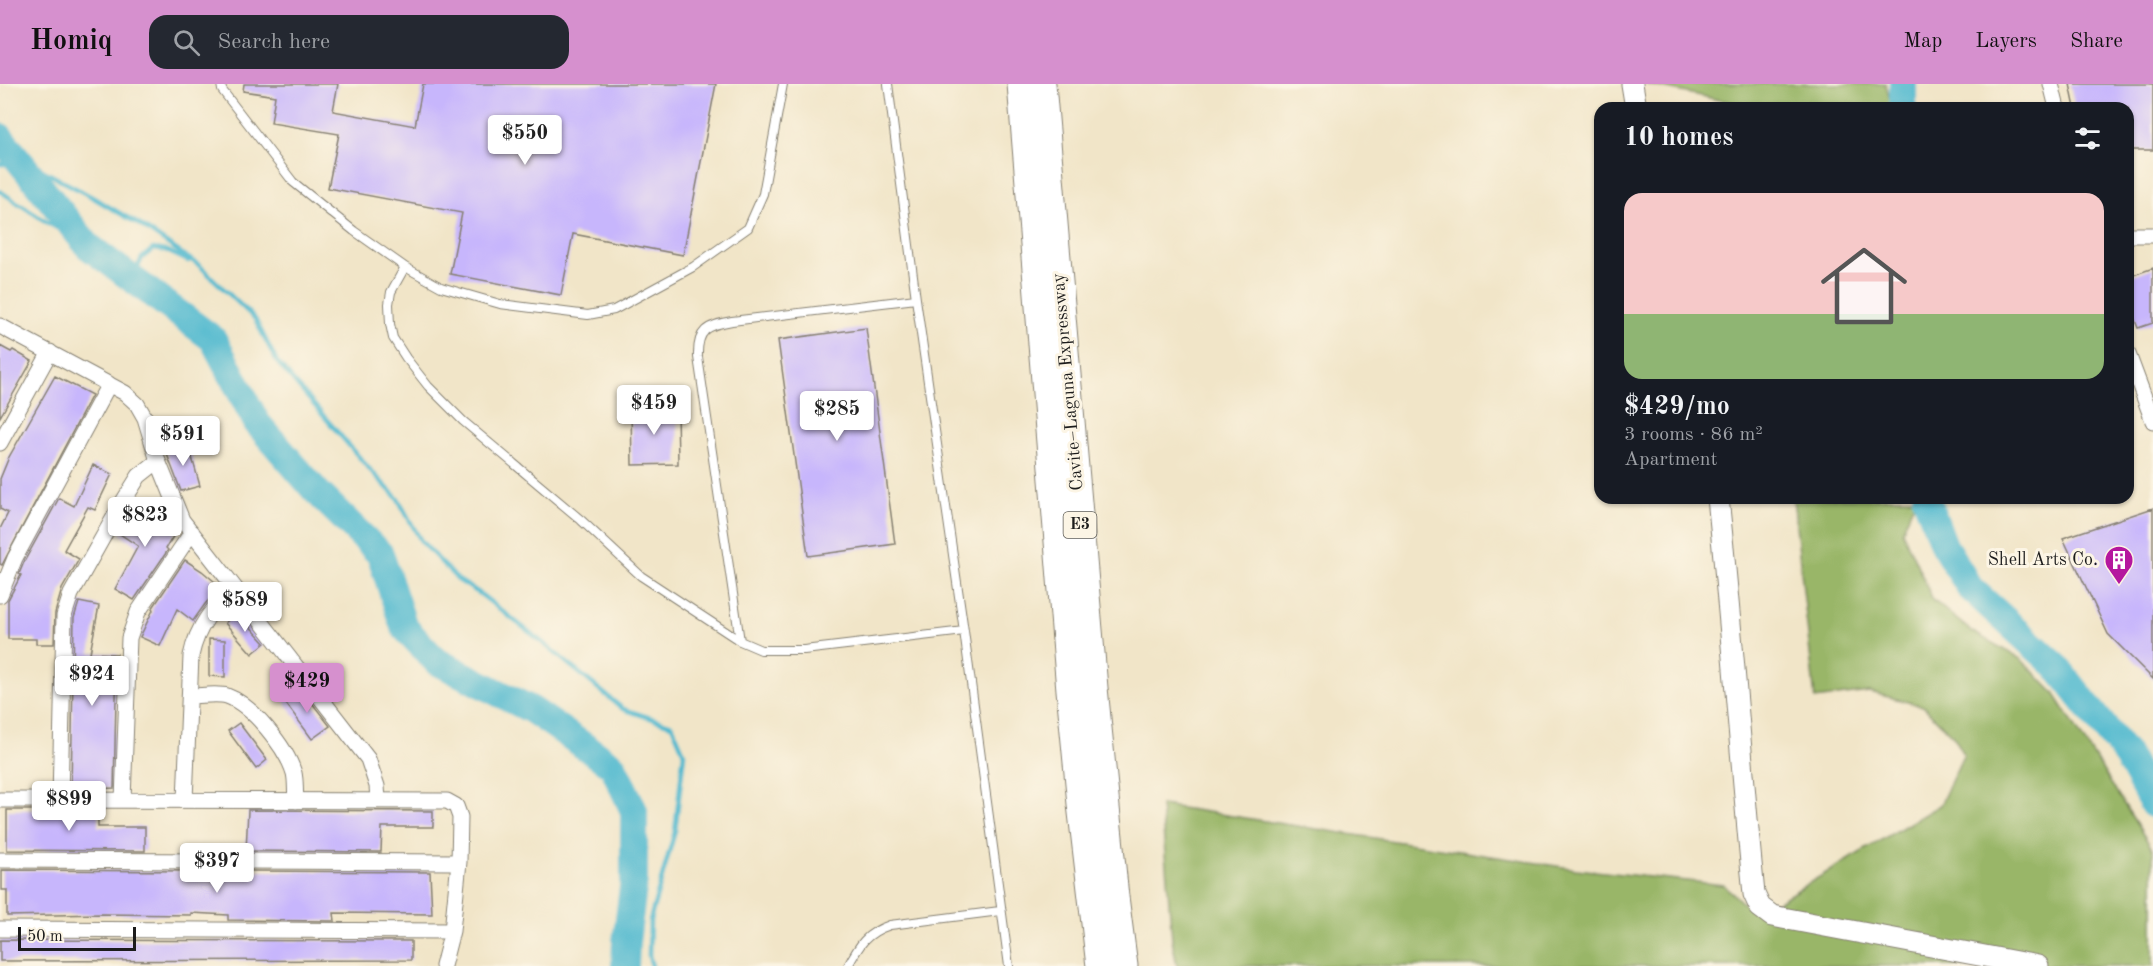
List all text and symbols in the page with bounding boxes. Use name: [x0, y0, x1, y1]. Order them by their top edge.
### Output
search box: [149, 15, 569, 69]
icon: search: [170, 26, 203, 59]
text: Homiq: [30, 28, 113, 56]
text: Search here: [218, 31, 330, 53]
text: Map: [1903, 31, 1942, 52]
text: Layers: [1975, 31, 2037, 52]
text: Share: [2070, 31, 2123, 52]
pin: $550: [489, 115, 561, 166]
icon: filters: [2071, 122, 2104, 155]
text: $550: [502, 124, 548, 144]
text: 10 homes: [1624, 125, 1733, 151]
icon: home: [1810, 232, 1918, 340]
street label: Cavite–Laguna Expressway: [1049, 272, 1086, 492]
pin: $459: [618, 385, 690, 436]
pin: $285: [801, 391, 873, 442]
text: $459: [631, 394, 677, 414]
text: $429/mo: [1624, 394, 1730, 420]
text: $285: [814, 400, 860, 420]
pin: $591: [147, 416, 219, 467]
text: $591: [160, 425, 206, 445]
text: 3 rooms · 86 m²: [1624, 425, 1763, 445]
text: Apartment: [1624, 450, 1718, 470]
pin: $823: [109, 497, 181, 548]
text: $823: [122, 506, 168, 526]
road number: E3: [1064, 512, 1096, 538]
building icon: Shell Arts Co.: [2103, 544, 2135, 586]
place label: Shell Arts Co.: [1988, 551, 2098, 569]
pin: $589: [209, 582, 281, 633]
text: $589: [222, 591, 268, 611]
pin: $924: [56, 656, 128, 707]
pin: $429: [271, 663, 343, 714]
text: $924: [69, 665, 115, 685]
text: $429: [284, 672, 330, 692]
pin: $899: [33, 781, 105, 832]
text: $899: [46, 790, 92, 810]
pin: $397: [181, 843, 253, 894]
text: $397: [194, 852, 240, 872]
scale bar: [18, 924, 136, 952]
text: 50 m: [27, 929, 63, 945]

